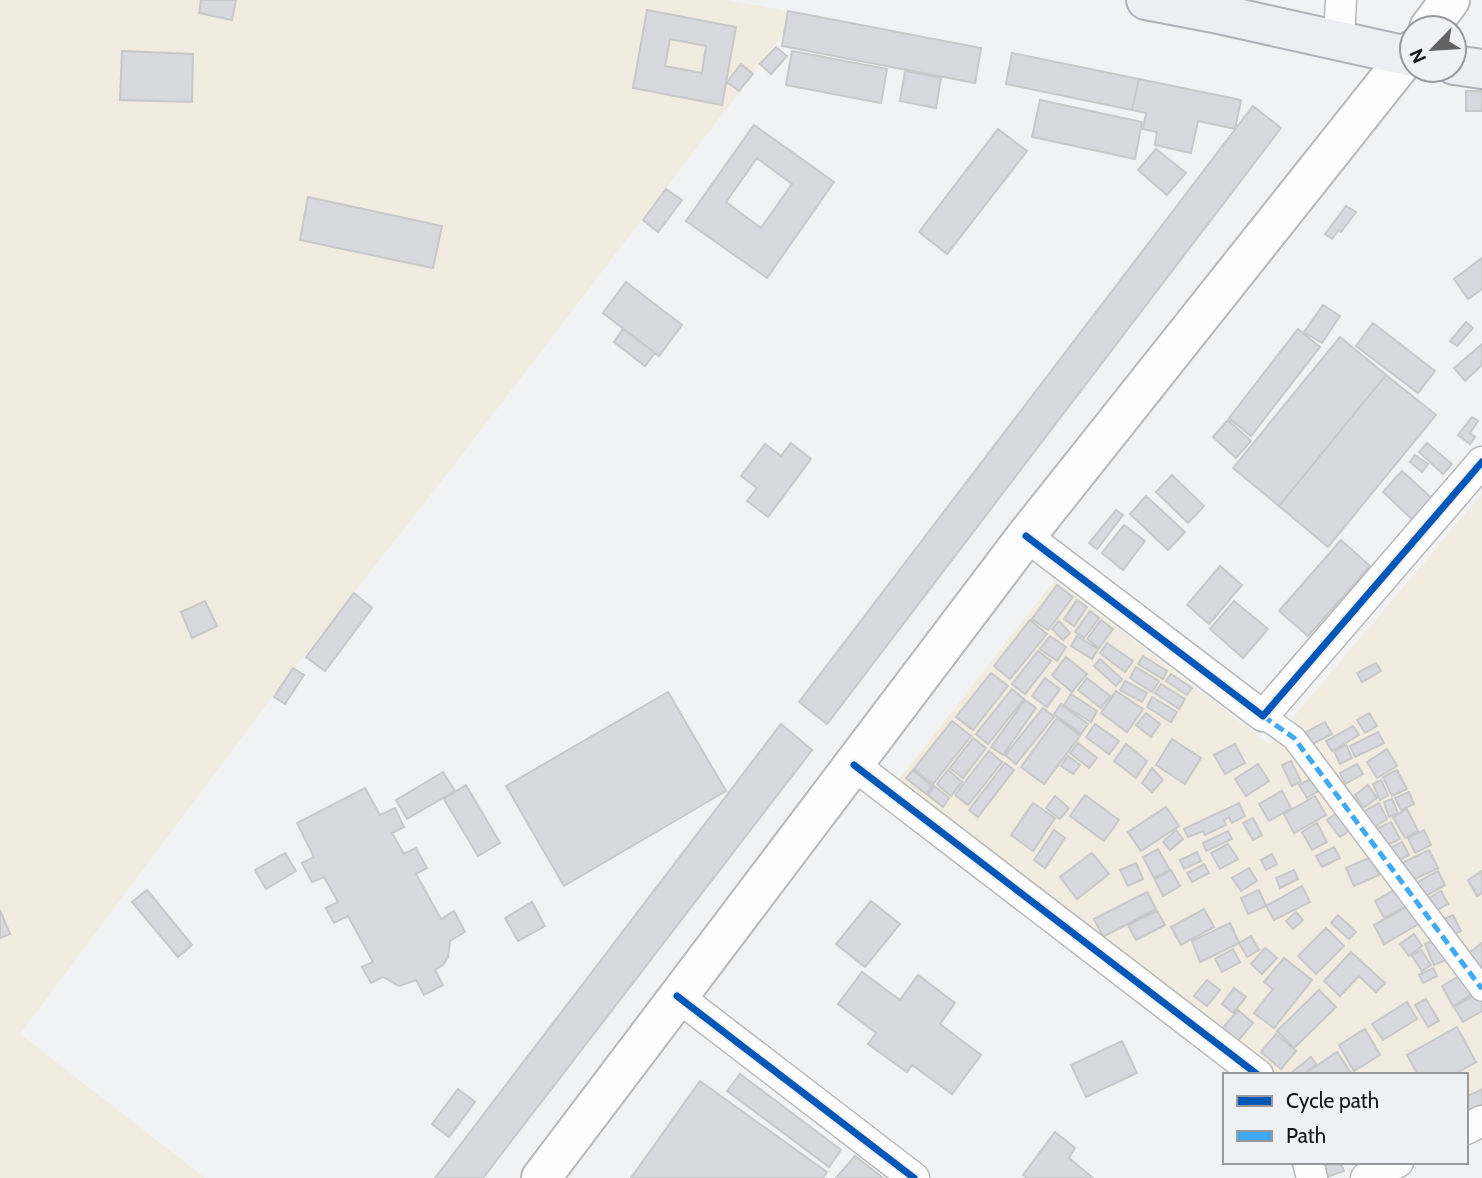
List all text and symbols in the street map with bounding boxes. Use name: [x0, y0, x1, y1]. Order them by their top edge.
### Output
north arrow: [1398, 14, 1468, 84]
text: N: [1405, 45, 1431, 67]
legend: [1223, 1073, 1468, 1164]
text: Cycle path: [1286, 1088, 1379, 1113]
text: Path: [1286, 1123, 1326, 1148]

